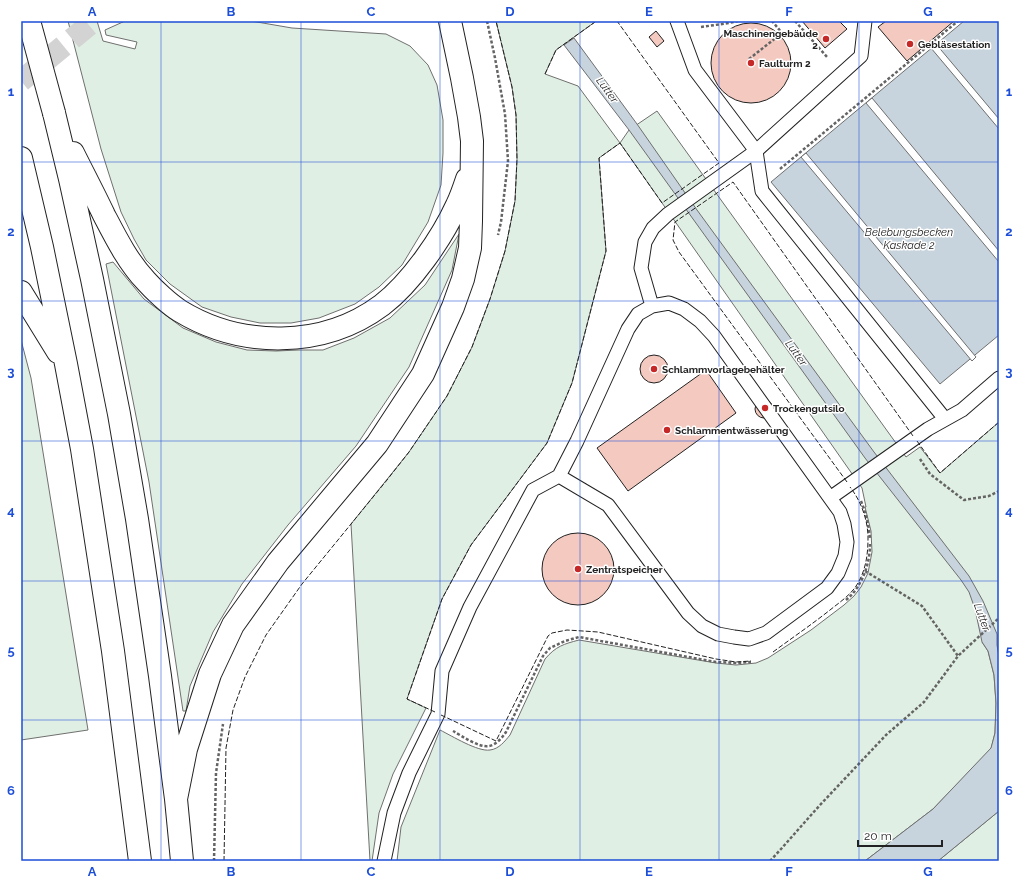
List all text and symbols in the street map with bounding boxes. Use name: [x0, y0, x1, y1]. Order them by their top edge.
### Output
text: A: [88, 4, 97, 19]
text: B: [227, 4, 236, 19]
text: C: [367, 4, 376, 19]
text: D: [505, 4, 515, 19]
text: E: [645, 4, 653, 19]
text: F: [785, 4, 793, 19]
text: G: [923, 4, 933, 19]
place label: Maschinengebäude 2: [723, 28, 818, 51]
marker: Maschinengebäude 2: [821, 34, 831, 44]
marker: Gebläsestation: [905, 39, 915, 49]
place label: Gebläsestation: [918, 39, 990, 50]
marker: Faulturm 2: [746, 58, 756, 68]
place label: Faulturm 2: [759, 58, 811, 69]
water label: Lutter: [593, 75, 621, 106]
text: 1: [8, 84, 15, 99]
text: 1: [1006, 84, 1013, 99]
text: 2: [7, 224, 15, 239]
text: 2: [1005, 224, 1013, 239]
water label: Belebungsbecken Kaskade 2: [865, 226, 953, 252]
water label: Lutter: [782, 338, 810, 369]
text: 3: [7, 364, 15, 379]
marker: Schlammvorlagebehälter: [649, 364, 659, 374]
place label: Schlammvorlagebehälter: [662, 364, 785, 375]
text: 3: [1005, 364, 1013, 379]
marker: Trockengutsilo: [760, 403, 770, 413]
place label: Trockengutsilo: [773, 403, 845, 414]
marker: Schlammentwässerung: [662, 425, 672, 435]
place label: Schlammentwässerung: [675, 425, 788, 436]
text: 4: [7, 503, 15, 518]
text: 4: [1005, 503, 1013, 518]
marker: Zentratspeicher: [573, 564, 583, 574]
place label: Zentratspeicher: [586, 564, 663, 575]
water label: Lutter: [971, 601, 993, 634]
text: 5: [7, 643, 15, 658]
text: 5: [1005, 643, 1013, 658]
text: 6: [7, 783, 15, 798]
text: 6: [1005, 783, 1013, 798]
scale bar: [858, 822, 942, 848]
text: 20 m: [864, 829, 892, 843]
text: A: [88, 864, 97, 879]
text: B: [227, 864, 236, 879]
text: C: [367, 864, 376, 879]
text: D: [505, 864, 515, 879]
text: E: [645, 864, 653, 879]
text: F: [785, 864, 793, 879]
text: G: [923, 864, 933, 879]

